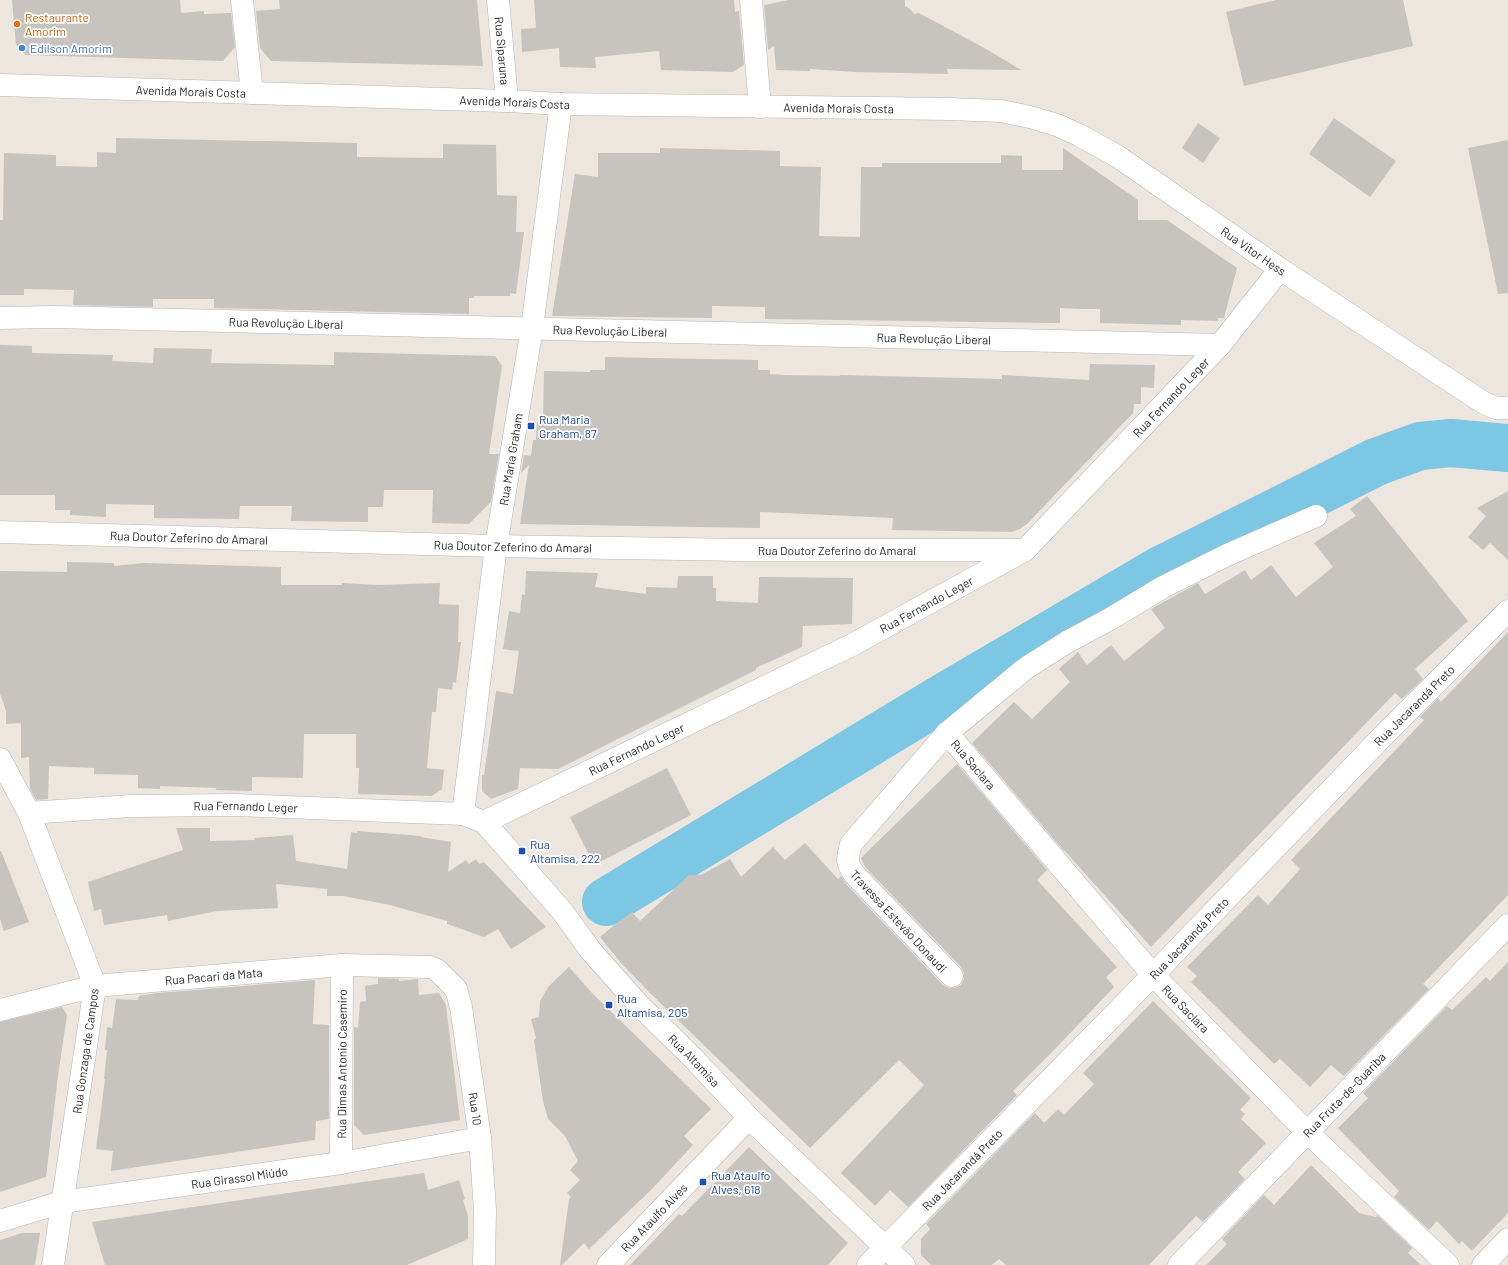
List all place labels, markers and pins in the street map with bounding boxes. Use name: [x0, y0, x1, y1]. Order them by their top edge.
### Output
place label: Restaurante Amorim: [25, 10, 89, 38]
marker: Restaurante Amorim: [12, 19, 22, 29]
place label: Edilson Amorim: [30, 41, 112, 55]
marker: Edilson Amorim: [17, 43, 27, 53]
place label: Rua Maria Graham, 87: [539, 412, 597, 440]
marker: Rua Maria Graham, 87: [526, 421, 536, 431]
place label: Rua Altamisa, 222: [530, 837, 600, 865]
marker: Rua Altamisa, 222: [517, 846, 527, 856]
place label: Rua Altamisa, 205: [617, 991, 687, 1019]
marker: Rua Altamisa, 205: [604, 1000, 614, 1010]
place label: Rua Ataulfo Alves, 618: [711, 1168, 770, 1196]
marker: Rua Ataulfo Alves, 618: [698, 1177, 708, 1187]

